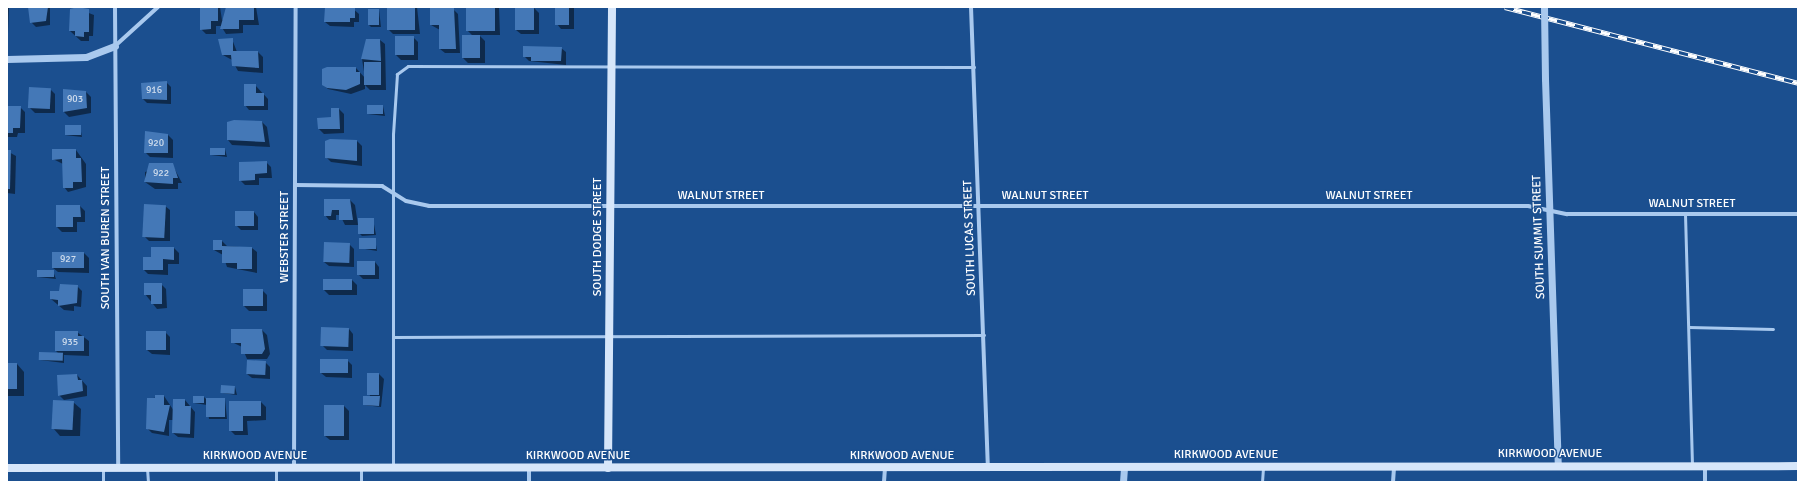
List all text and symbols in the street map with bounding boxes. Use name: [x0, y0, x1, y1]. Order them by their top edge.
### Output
house number: 916: [146, 85, 162, 97]
house number: 903: [67, 94, 83, 106]
house number: 920: [148, 138, 164, 150]
street label: SOUTH VAN BUREN STREET: [99, 167, 113, 309]
house number: 922: [153, 168, 169, 180]
street label: SOUTH SUMMIT STREET: [1530, 175, 1548, 299]
street label: SOUTH DODGE STREET: [591, 178, 605, 296]
street label: SOUTH LUCAS STREET: [961, 180, 979, 296]
street label: WALNUT STREET: [677, 189, 765, 203]
street label: WALNUT STREET: [1001, 189, 1089, 203]
street label: WALNUT STREET: [1325, 189, 1413, 203]
street label: WEBSTER STREET: [278, 191, 292, 283]
street label: WALNUT STREET: [1648, 197, 1736, 211]
house number: 927: [60, 254, 76, 266]
house number: 935: [62, 337, 78, 349]
street label: KIRKWOOD AVENUE: [1498, 447, 1602, 461]
street label: KIRKWOOD AVENUE: [1174, 448, 1278, 462]
street label: KIRKWOOD AVENUE: [203, 449, 307, 463]
street label: KIRKWOOD AVENUE: [526, 449, 630, 463]
street label: KIRKWOOD AVENUE: [850, 449, 954, 463]

